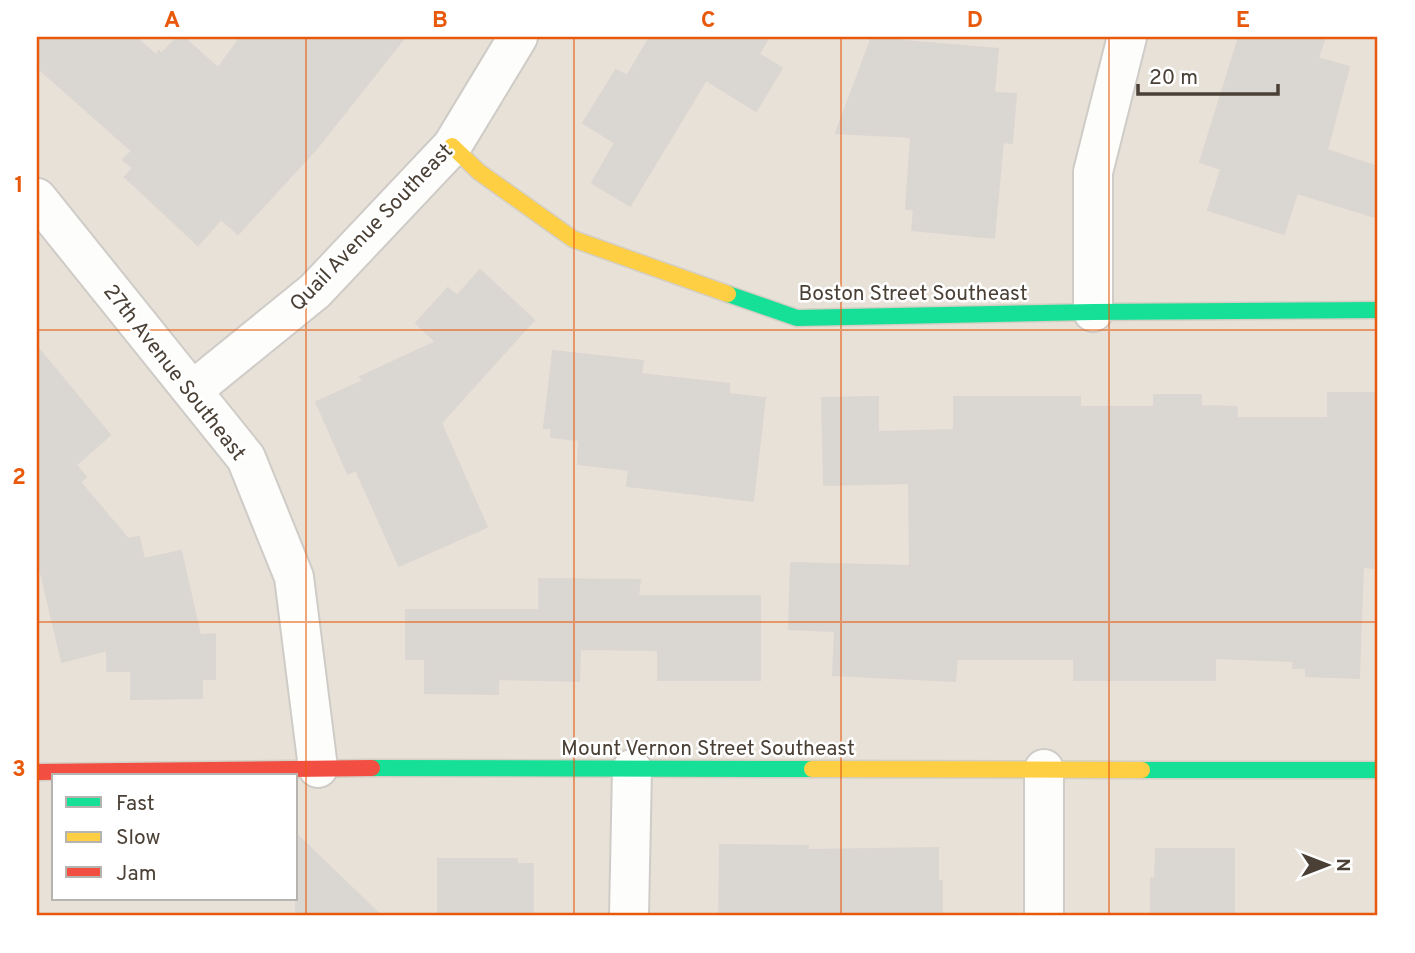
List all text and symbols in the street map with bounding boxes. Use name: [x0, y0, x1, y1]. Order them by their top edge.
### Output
text: A: [164, 7, 180, 36]
text: B: [432, 7, 448, 36]
text: C: [701, 7, 715, 36]
text: D: [967, 7, 983, 36]
text: E: [1236, 7, 1250, 36]
scale bar: [1138, 52, 1278, 96]
text: 20 m: [1149, 65, 1198, 92]
street label: Quail Avenue Southeast: [285, 138, 459, 318]
text: 1: [14, 172, 24, 201]
street label: 27th Avenue Southeast: [96, 279, 251, 467]
street label: Boston Street Southeast: [798, 281, 1028, 308]
text: 2: [12, 464, 26, 493]
street label: Mount Vernon Street Southeast: [561, 736, 855, 763]
text: 3: [12, 756, 26, 785]
legend: [52, 774, 298, 900]
text: Fast: [116, 791, 155, 818]
text: Slow: [116, 825, 161, 852]
north arrow: [1292, 830, 1362, 900]
text: N: [1330, 858, 1354, 872]
text: Jam: [116, 861, 157, 888]

